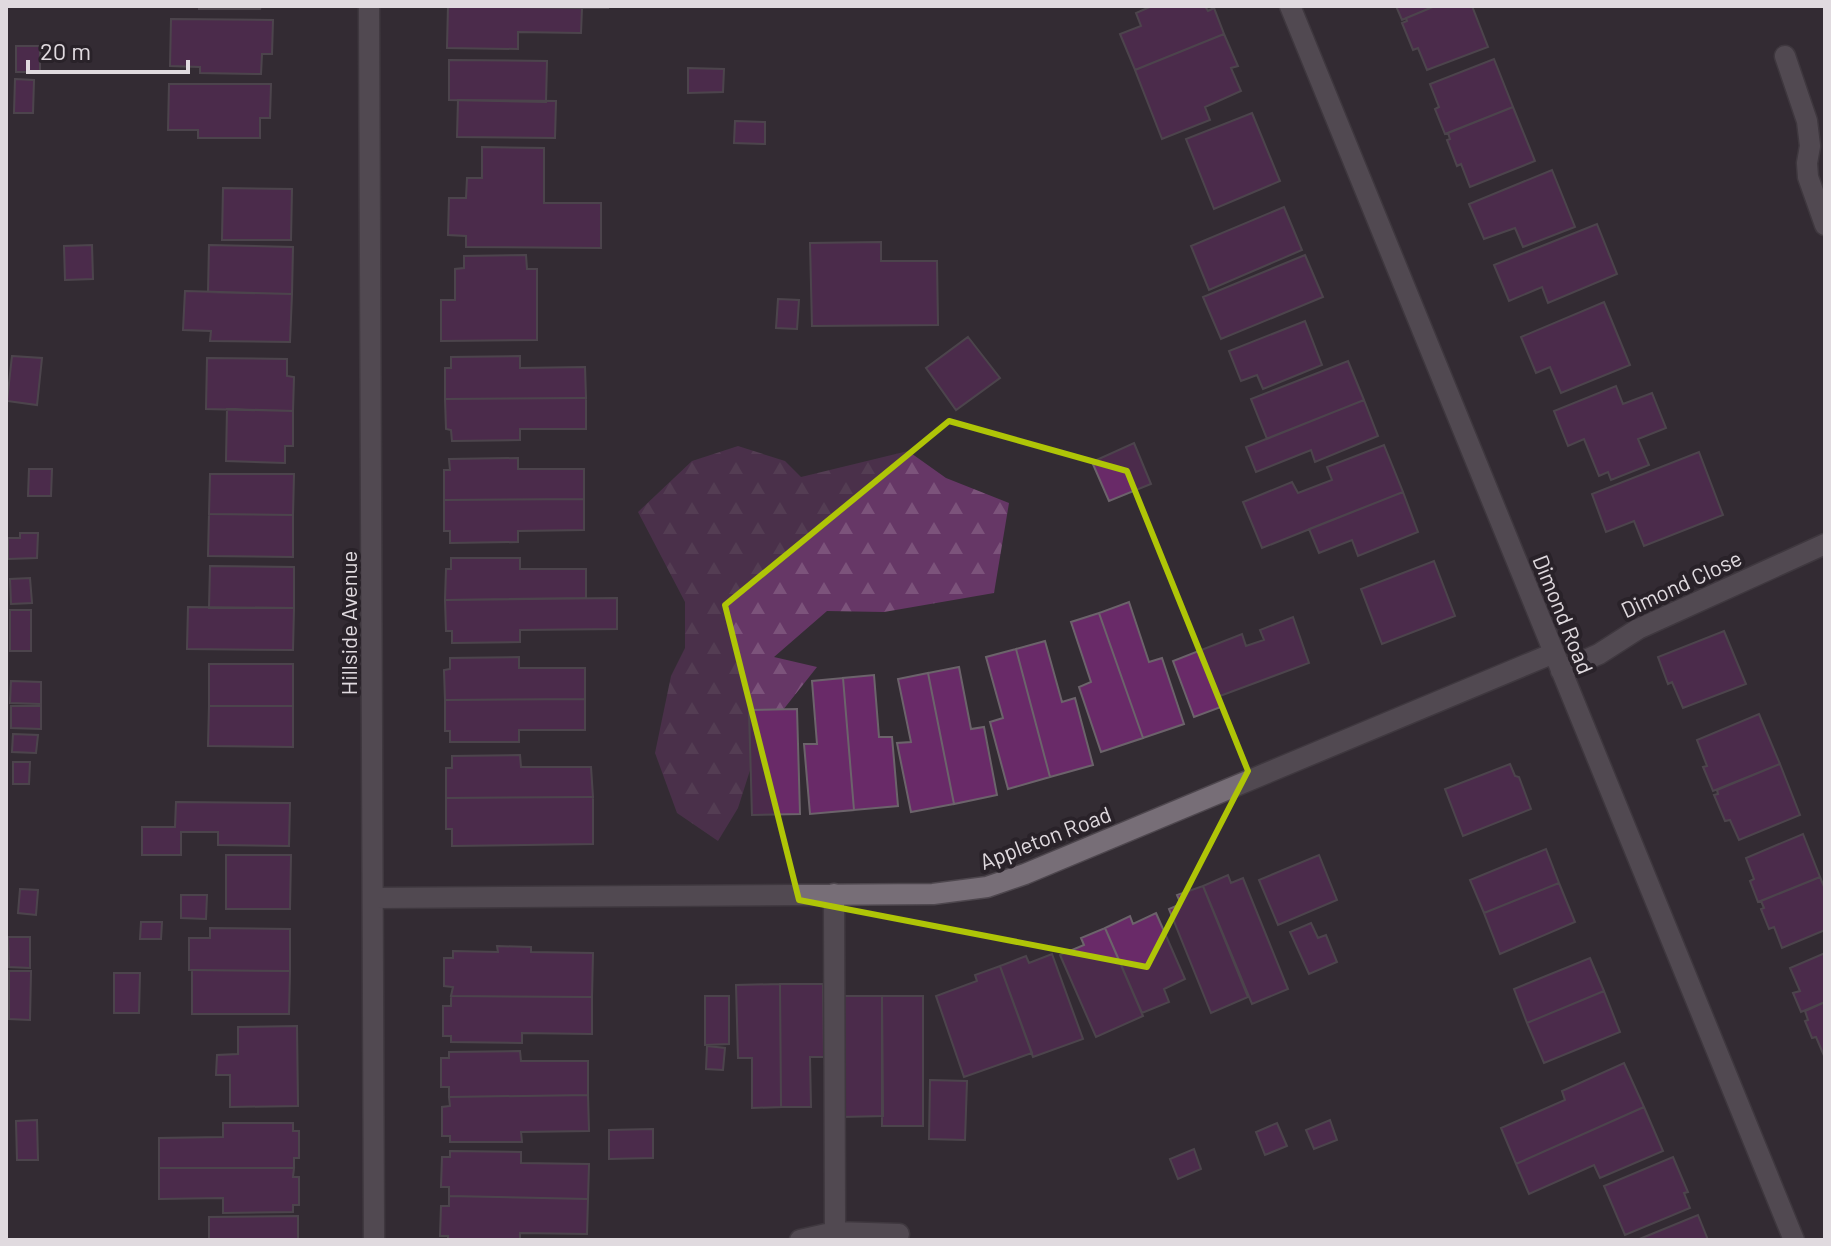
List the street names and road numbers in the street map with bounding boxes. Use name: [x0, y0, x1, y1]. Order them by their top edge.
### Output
street label: Dimond Close: [1617, 544, 1745, 622]
street label: Hillside Avenue: [335, 551, 361, 695]
street label: Dimond Road: [1528, 551, 1600, 677]
street label: Appleton Road: [976, 800, 1114, 874]

